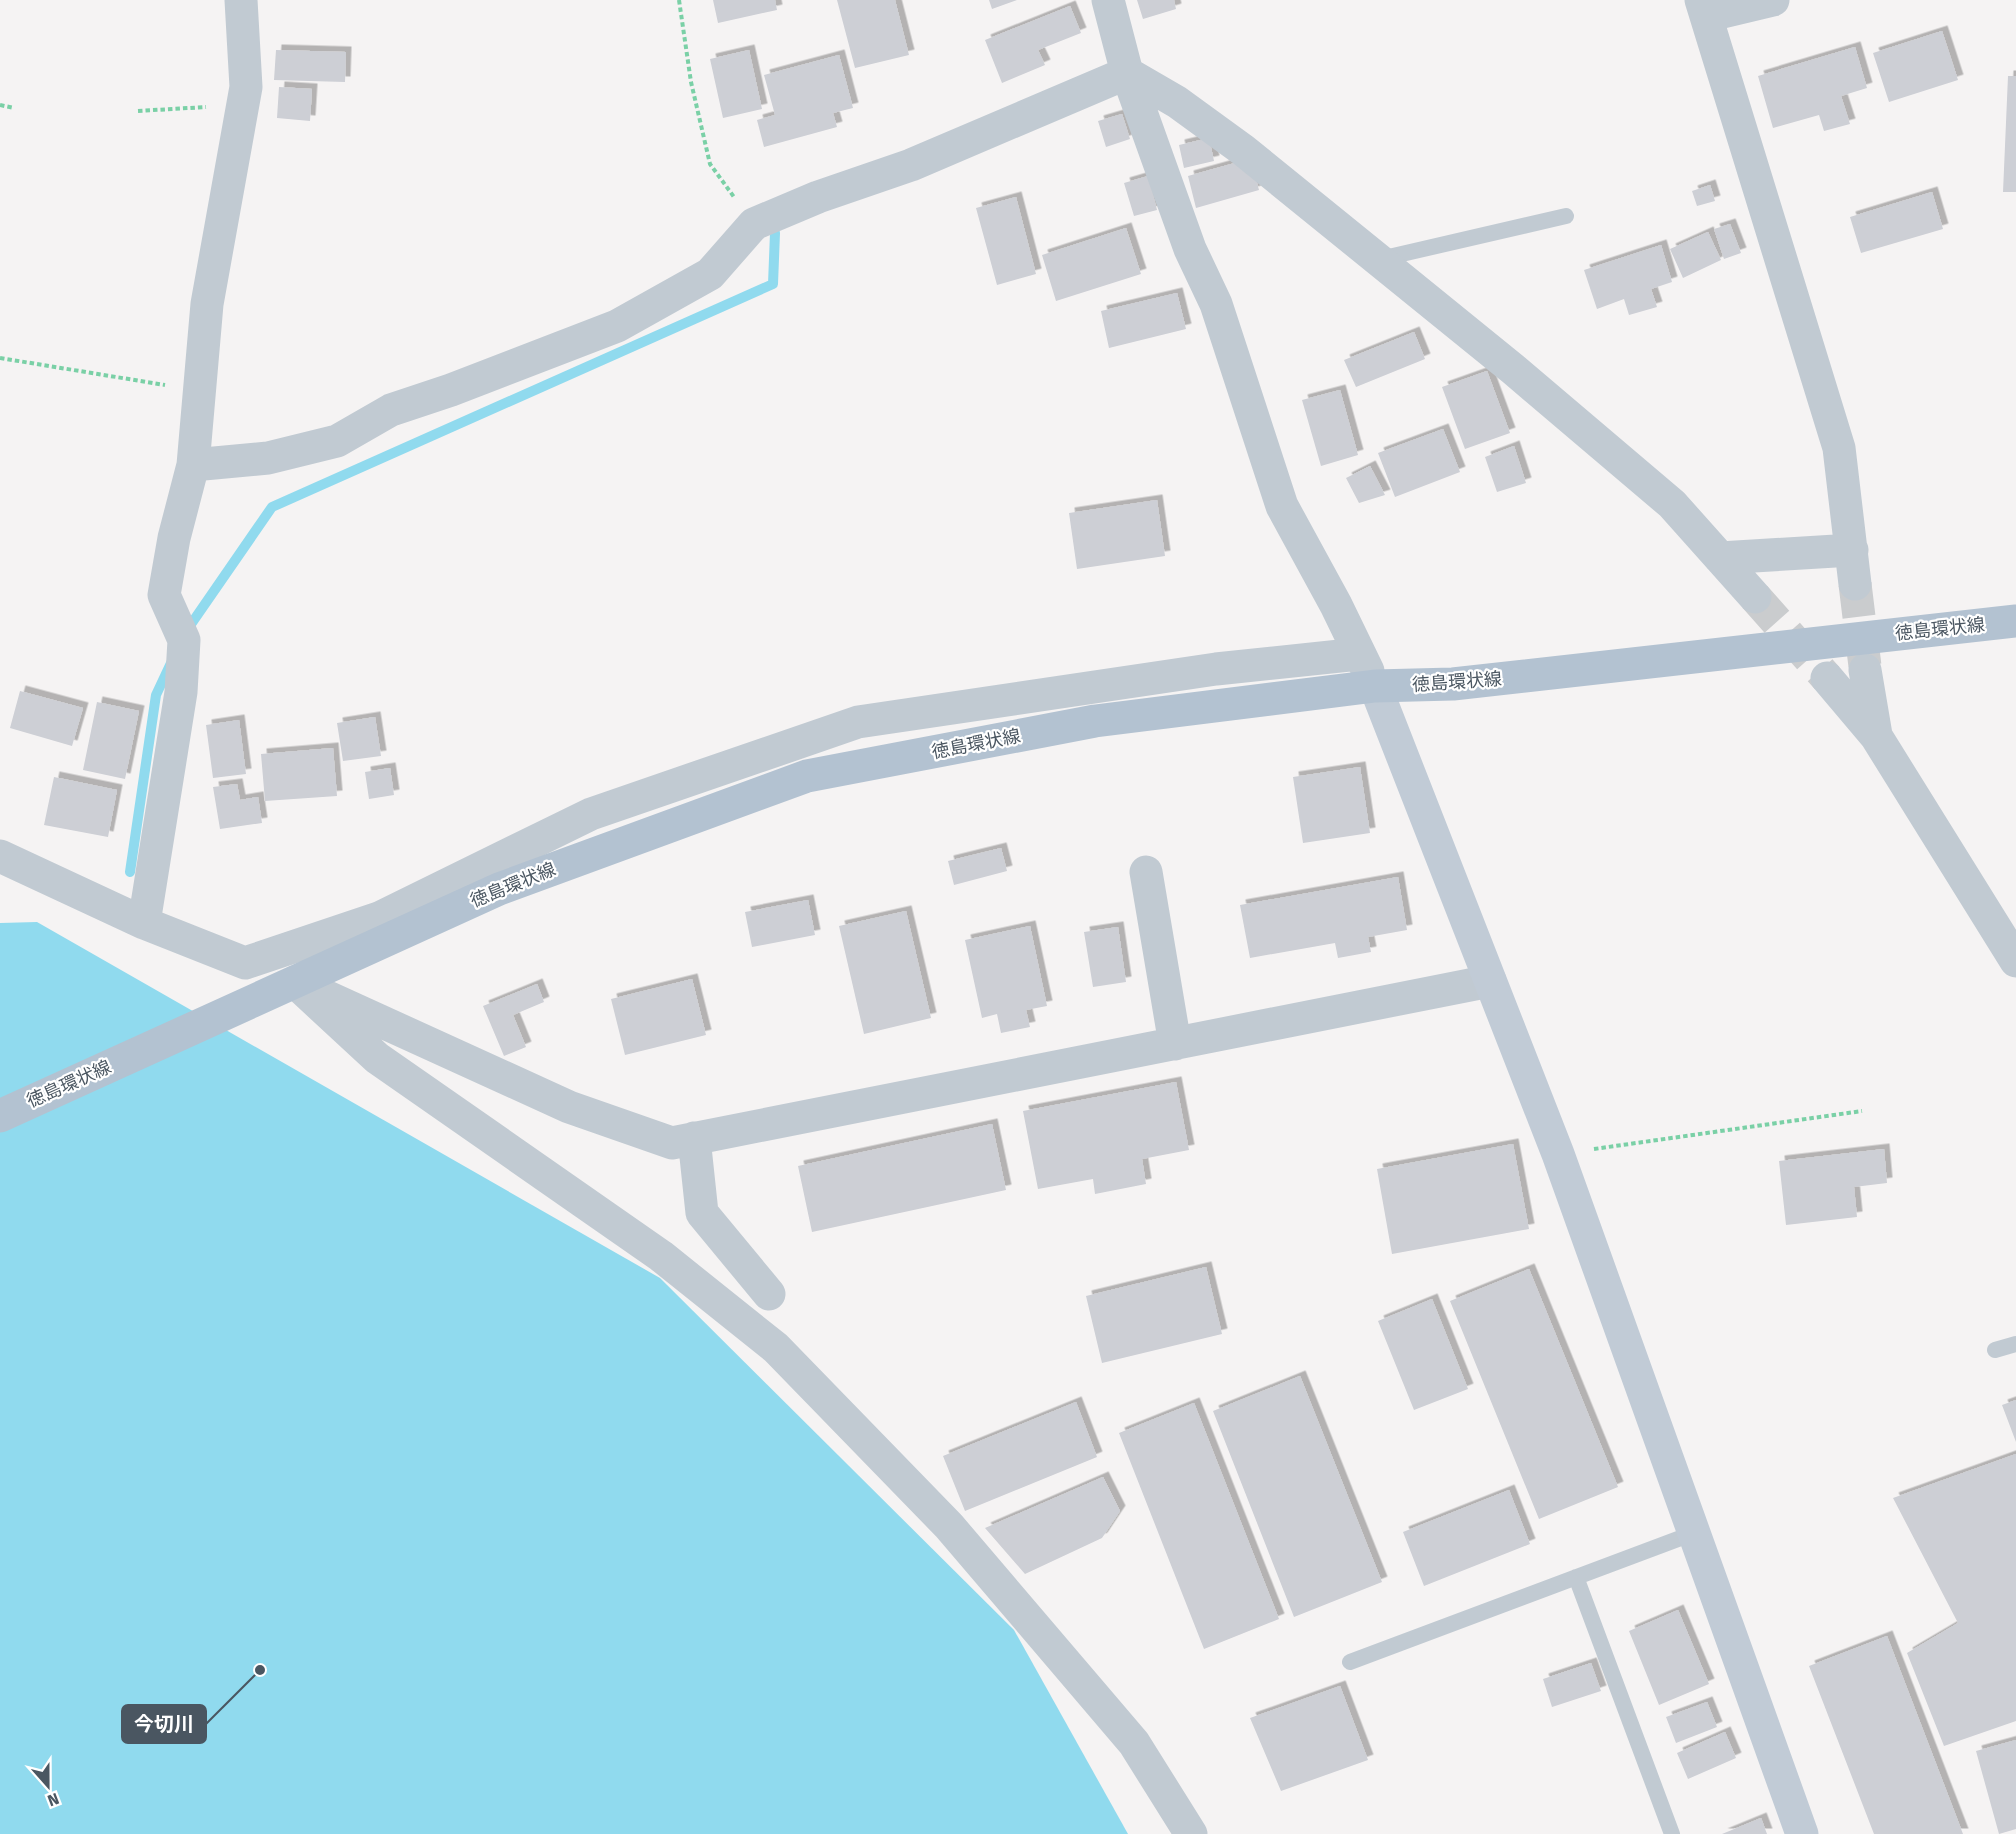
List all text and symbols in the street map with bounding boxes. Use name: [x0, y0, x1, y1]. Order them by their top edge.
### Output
street label: 徳島環状線: [1894, 613, 1986, 645]
street label: 徳島環状線: [1411, 668, 1503, 696]
street label: 徳島環状線: [930, 725, 1022, 763]
street label: 徳島環状線: [467, 858, 559, 912]
street label: 徳島環状線: [23, 1056, 115, 1112]
callout: 今切川: [122, 1705, 206, 1743]
text: 今切川: [134, 1712, 194, 1736]
north arrow: [18, 1756, 78, 1816]
text: N: [45, 1789, 62, 1810]

